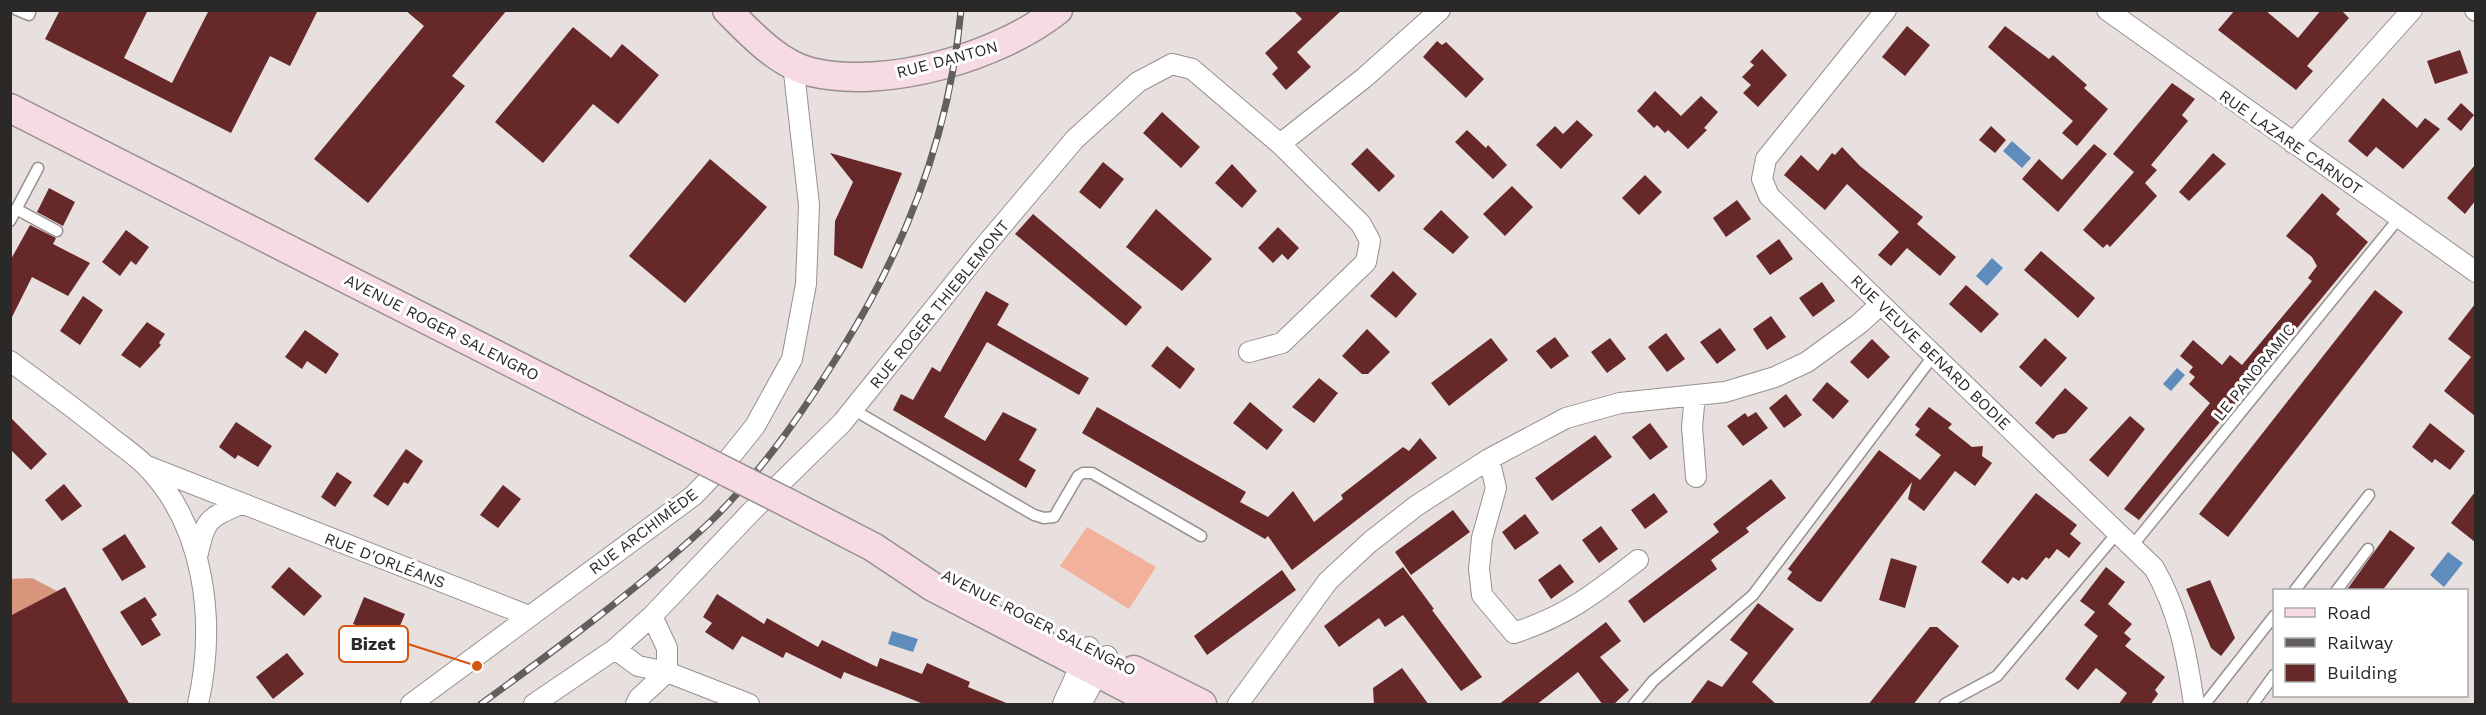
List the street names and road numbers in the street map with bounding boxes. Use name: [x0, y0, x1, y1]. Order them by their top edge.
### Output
street label: RUE DANTON: [894, 37, 1000, 82]
street label: RUE LAZARE CARNOT: [2216, 86, 2366, 199]
street label: RUE ROGER THIEBLEMONT: [866, 216, 1013, 392]
street label: AVENUE ROGER SALENGRO: [341, 270, 542, 385]
street label: RUE VEUVE BENARD BODIE: [1847, 271, 2014, 434]
street label: LE PANORAMIC: [2210, 320, 2299, 425]
street label: RUE ARCHIMÈDE: [585, 484, 701, 578]
street label: RUE D'ORLÉANS: [322, 529, 448, 592]
street label: AVENUE ROGER SALENGRO: [938, 565, 1139, 680]

